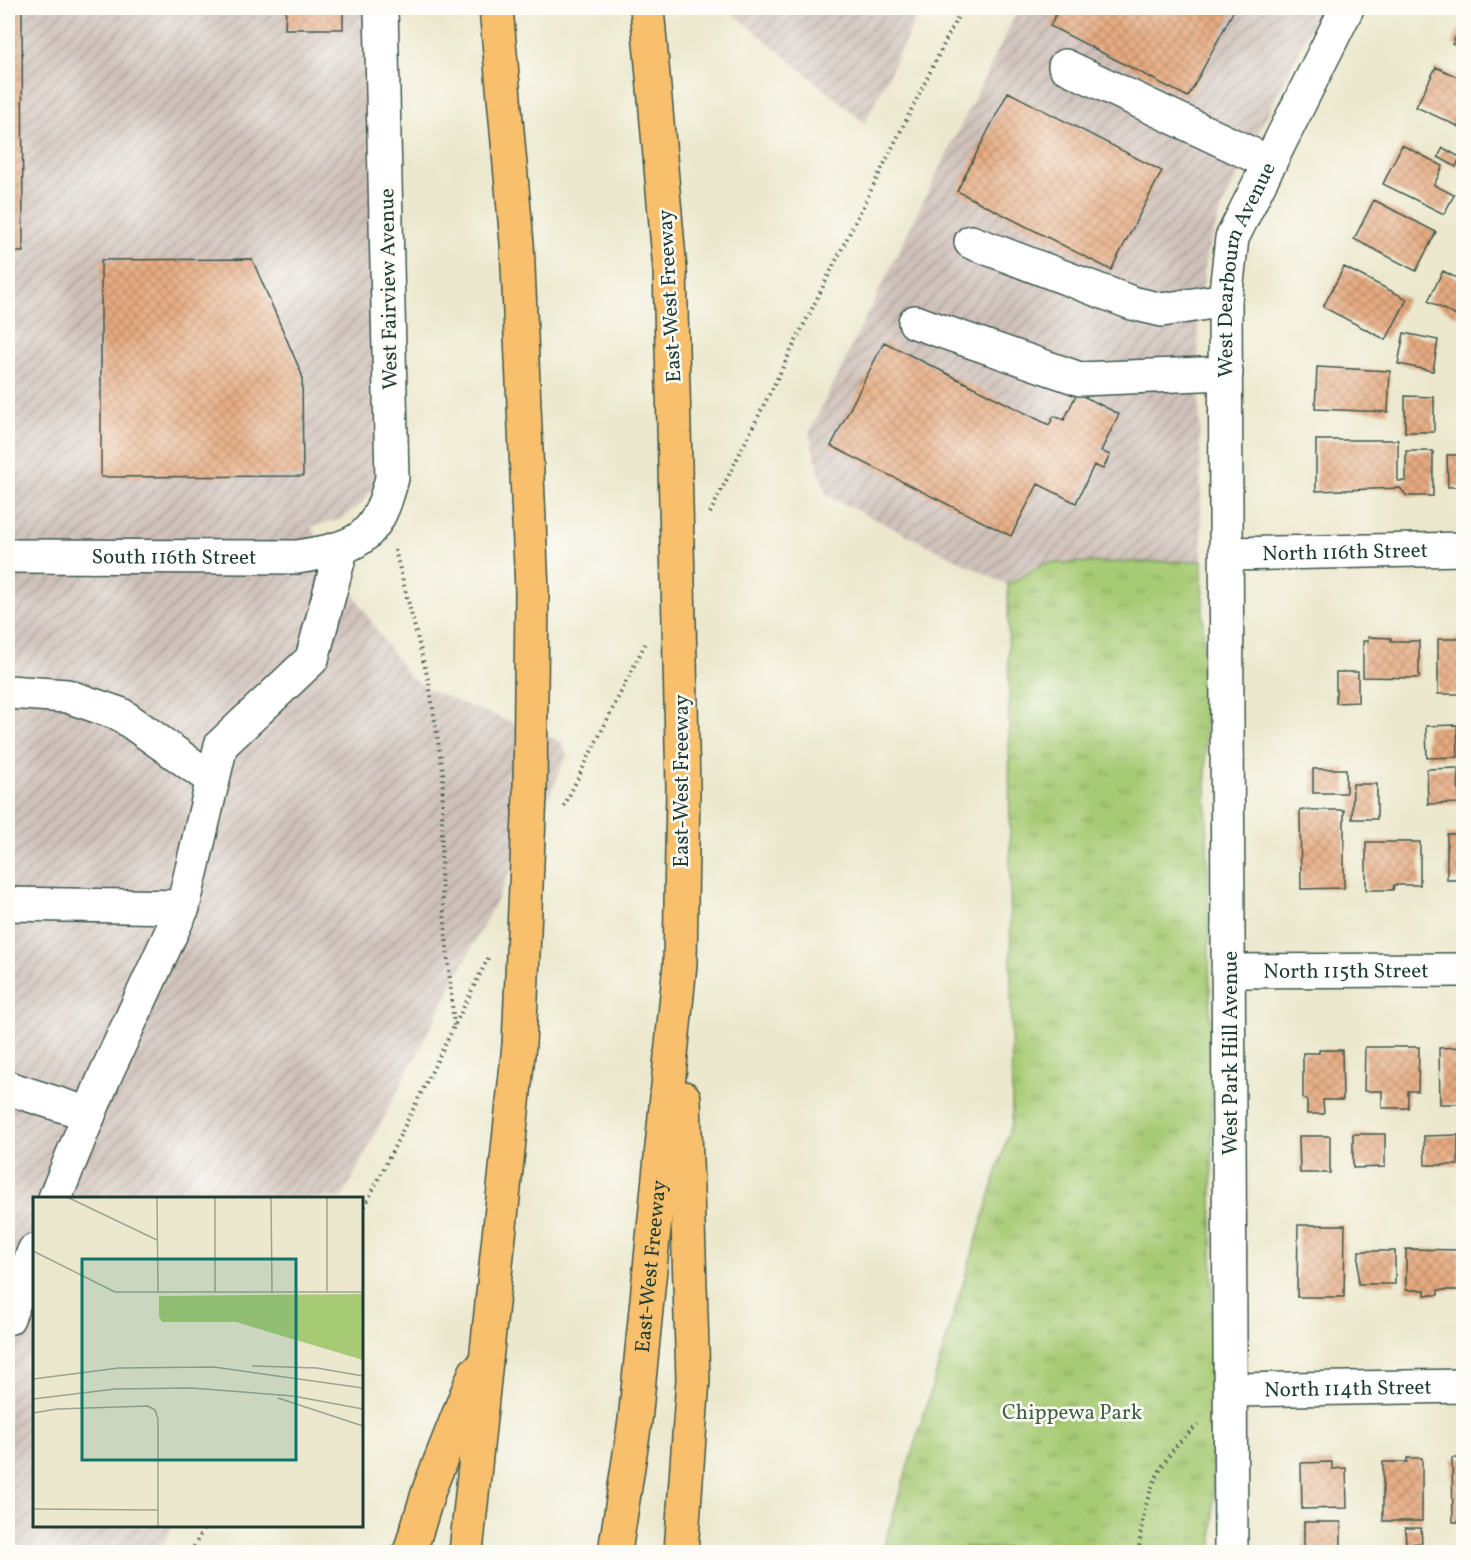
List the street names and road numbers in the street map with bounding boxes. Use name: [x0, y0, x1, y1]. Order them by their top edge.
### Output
street label: West Dearbourn Avenue: [1212, 158, 1284, 378]
street label: West Fairview Avenue: [373, 188, 406, 390]
street label: East-West Freeway: [651, 208, 690, 383]
street label: North 116th Street: [1262, 537, 1428, 569]
street label: South 116th Street: [91, 543, 256, 573]
street label: East-West Freeway: [668, 694, 697, 868]
street label: West Park Hill Avenue: [1217, 951, 1246, 1155]
street label: North 115th Street: [1263, 957, 1429, 987]
street label: East-West Freeway: [629, 1178, 675, 1354]
street label: North 114th Street: [1264, 1374, 1432, 1405]

